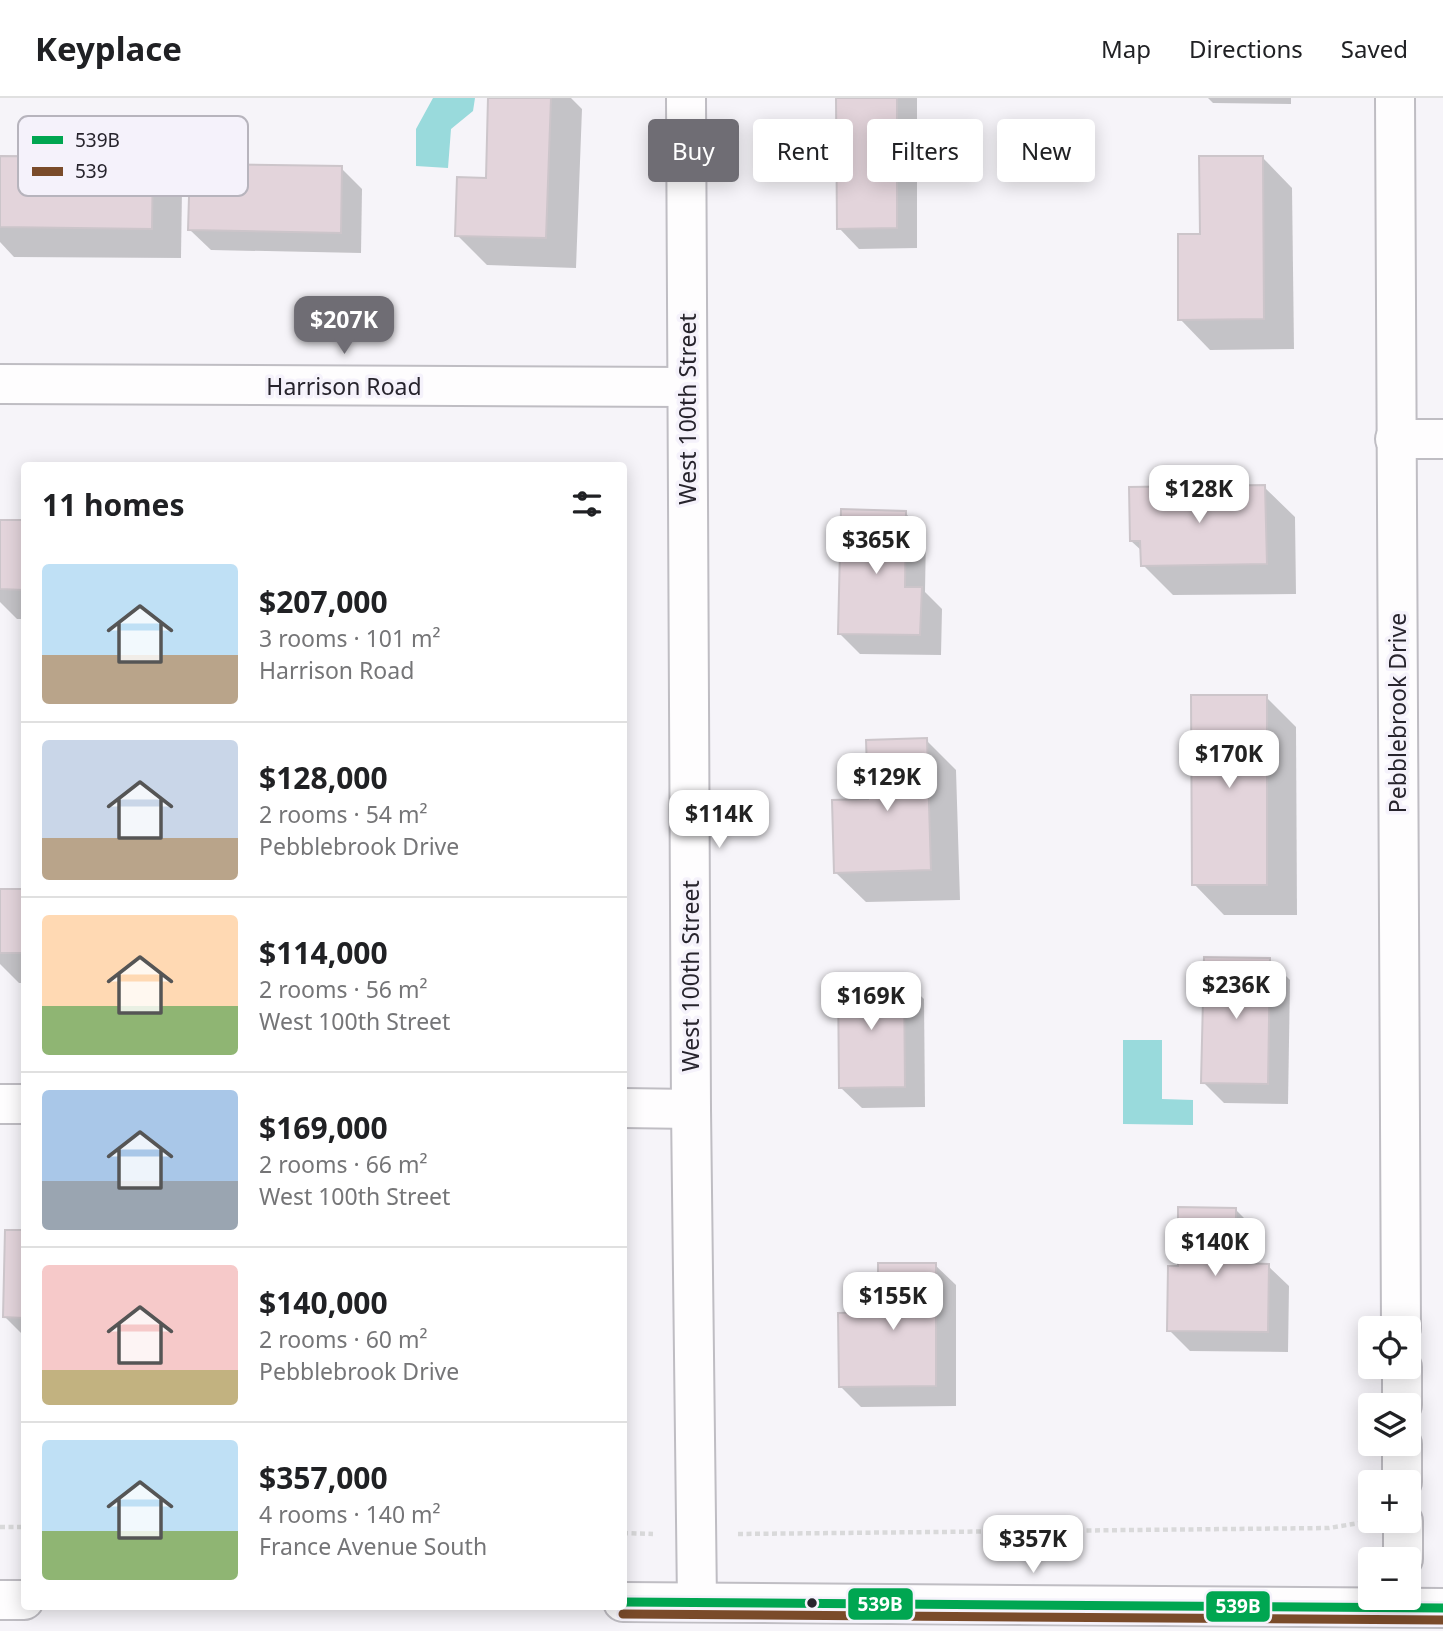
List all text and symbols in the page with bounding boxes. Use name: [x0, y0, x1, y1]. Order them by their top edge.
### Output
text: Keyplace: [35, 26, 182, 71]
text: Map: [1101, 32, 1151, 65]
text: Directions: [1189, 32, 1303, 65]
text: Saved: [1341, 32, 1408, 65]
legend: [18, 116, 248, 196]
chip: Buy: [648, 119, 739, 182]
chip: Rent: [753, 119, 853, 182]
chip: Filters: [867, 119, 983, 182]
chip: New: [997, 119, 1095, 182]
text: 539B: [75, 127, 120, 153]
text: 539: [75, 158, 108, 184]
pin: $207K: [295, 296, 393, 356]
text: $207K: [310, 303, 378, 335]
street label: West 100th Street: [671, 313, 703, 505]
street label: Harrison Road: [266, 370, 422, 402]
pin: $128K: [1150, 466, 1248, 525]
text: $128K: [1165, 472, 1233, 504]
text: 11 homes: [42, 484, 185, 525]
icon: filters: [568, 485, 606, 523]
pin: $365K: [827, 517, 925, 576]
text: $365K: [842, 523, 910, 555]
text: $207,000: [259, 581, 388, 622]
icon: home: [98, 592, 182, 676]
street label: Pebblebrook Drive: [1381, 613, 1413, 813]
text: 3 rooms · 101 m²: [259, 622, 441, 654]
text: Harrison Road: [259, 654, 414, 686]
pin: $170K: [1180, 730, 1278, 790]
text: $170K: [1195, 737, 1263, 769]
pin: $129K: [838, 754, 936, 813]
text: $128,000: [259, 757, 388, 798]
text: $129K: [853, 760, 921, 792]
icon: home: [98, 768, 182, 852]
pin: $114K: [670, 790, 768, 850]
text: $114K: [685, 797, 753, 829]
text: 2 rooms · 54 m²: [259, 798, 428, 830]
text: Pebblebrook Drive: [259, 830, 459, 862]
street label: West 100th Street: [674, 880, 706, 1072]
text: $114,000: [259, 932, 388, 973]
icon: home: [98, 943, 182, 1027]
pin: $236K: [1187, 962, 1285, 1021]
text: $236K: [1202, 968, 1270, 1000]
pin: $169K: [822, 972, 920, 1032]
text: 2 rooms · 56 m²: [259, 973, 428, 1005]
text: $169K: [837, 979, 905, 1011]
text: West 100th Street: [259, 1005, 450, 1037]
text: $169,000: [259, 1107, 388, 1148]
icon: home: [98, 1118, 182, 1202]
text: 2 rooms · 66 m²: [259, 1148, 428, 1180]
text: West 100th Street: [259, 1180, 450, 1212]
pin: $140K: [1166, 1218, 1264, 1278]
text: $140K: [1181, 1225, 1249, 1257]
pin: $155K: [844, 1272, 942, 1332]
text: $155K: [859, 1279, 927, 1311]
text: $140,000: [259, 1282, 388, 1323]
icon: home: [98, 1293, 182, 1377]
map controls: [1358, 1316, 1421, 1610]
button: locate: [1358, 1316, 1421, 1379]
text: 2 rooms · 60 m²: [259, 1323, 428, 1355]
text: Pebblebrook Drive: [259, 1355, 459, 1387]
button: layers: [1358, 1393, 1421, 1456]
text: $357,000: [259, 1457, 388, 1498]
icon: home: [98, 1468, 182, 1552]
button: +: [1358, 1470, 1421, 1533]
text: 4 rooms · 140 m²: [259, 1498, 441, 1530]
pin: $357K: [984, 1516, 1082, 1575]
text: $357K: [999, 1522, 1067, 1554]
text: France Avenue South: [259, 1530, 487, 1562]
button: −: [1358, 1547, 1421, 1610]
line badge: 539B: [847, 1587, 914, 1621]
line badge: 539B: [1205, 1590, 1271, 1623]
text: 539B: [857, 1591, 903, 1617]
text: 539B: [1215, 1593, 1261, 1619]
unlabelled marker: [805, 1596, 819, 1610]

